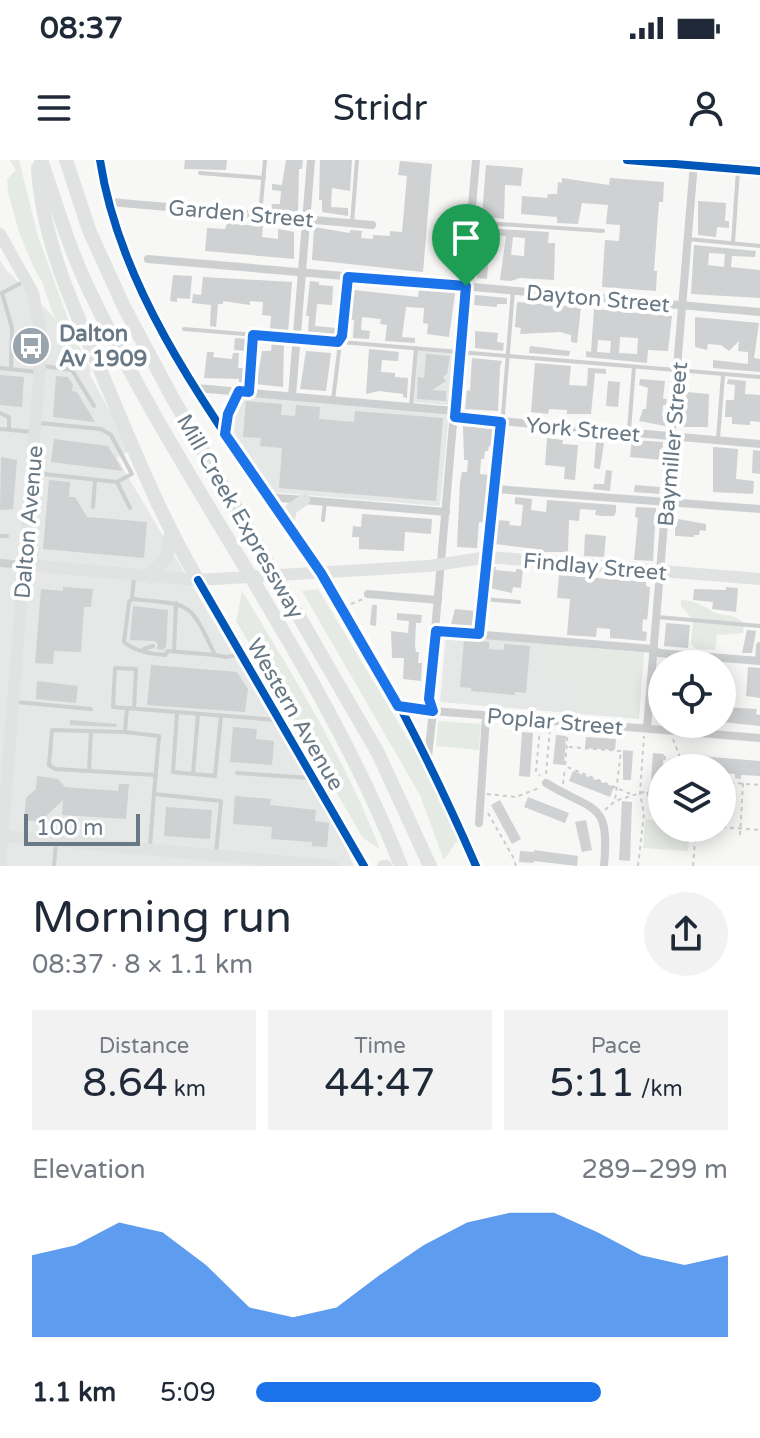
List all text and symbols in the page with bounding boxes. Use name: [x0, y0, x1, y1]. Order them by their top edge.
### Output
text: 08:37: [40, 10, 123, 47]
icon: menu: [32, 86, 76, 130]
icon: person: [684, 86, 728, 130]
text: Stridr: [333, 87, 427, 130]
street label: Garden Street: [167, 195, 314, 233]
pin: [432, 204, 500, 286]
icon: arrive: [444, 216, 488, 260]
street label: Dayton Street: [525, 280, 671, 318]
place label: Dalton Av 1909: [59, 321, 147, 372]
bus stop icon: Dalton Av 1909: [10, 325, 52, 367]
street label: Baymiller Street: [653, 361, 693, 528]
street label: Mill Creek Expressway: [171, 410, 309, 623]
street label: York Street: [525, 412, 641, 448]
street label: Dalton Avenue: [9, 444, 49, 600]
street label: Findlay Street: [522, 548, 668, 586]
street label: Western Avenue: [241, 634, 349, 795]
map controls: [648, 650, 736, 842]
button: locate: [648, 650, 736, 738]
street label: Poplar Street: [486, 703, 624, 741]
button: layers: [648, 754, 736, 842]
scale bar: [24, 810, 140, 846]
text: 100 m: [36, 815, 103, 841]
text: Morning run: [32, 892, 292, 945]
button: share: [644, 892, 728, 976]
text: 08:37 · 8 × 1.1 km: [32, 949, 253, 980]
text: Distance: [99, 1033, 189, 1059]
text: Time: [354, 1033, 406, 1059]
text: Pace: [591, 1033, 641, 1059]
text: 8.64: [82, 1059, 168, 1107]
text: 44:47: [325, 1059, 435, 1107]
text: 5:11: [549, 1059, 635, 1107]
text: km: [168, 1076, 206, 1102]
text: /km: [635, 1076, 683, 1102]
text: Elevation: [32, 1154, 146, 1185]
text: 289–299 m: [582, 1154, 728, 1185]
text: 1.1 km: [32, 1377, 116, 1408]
text: 5:09: [160, 1377, 216, 1408]

